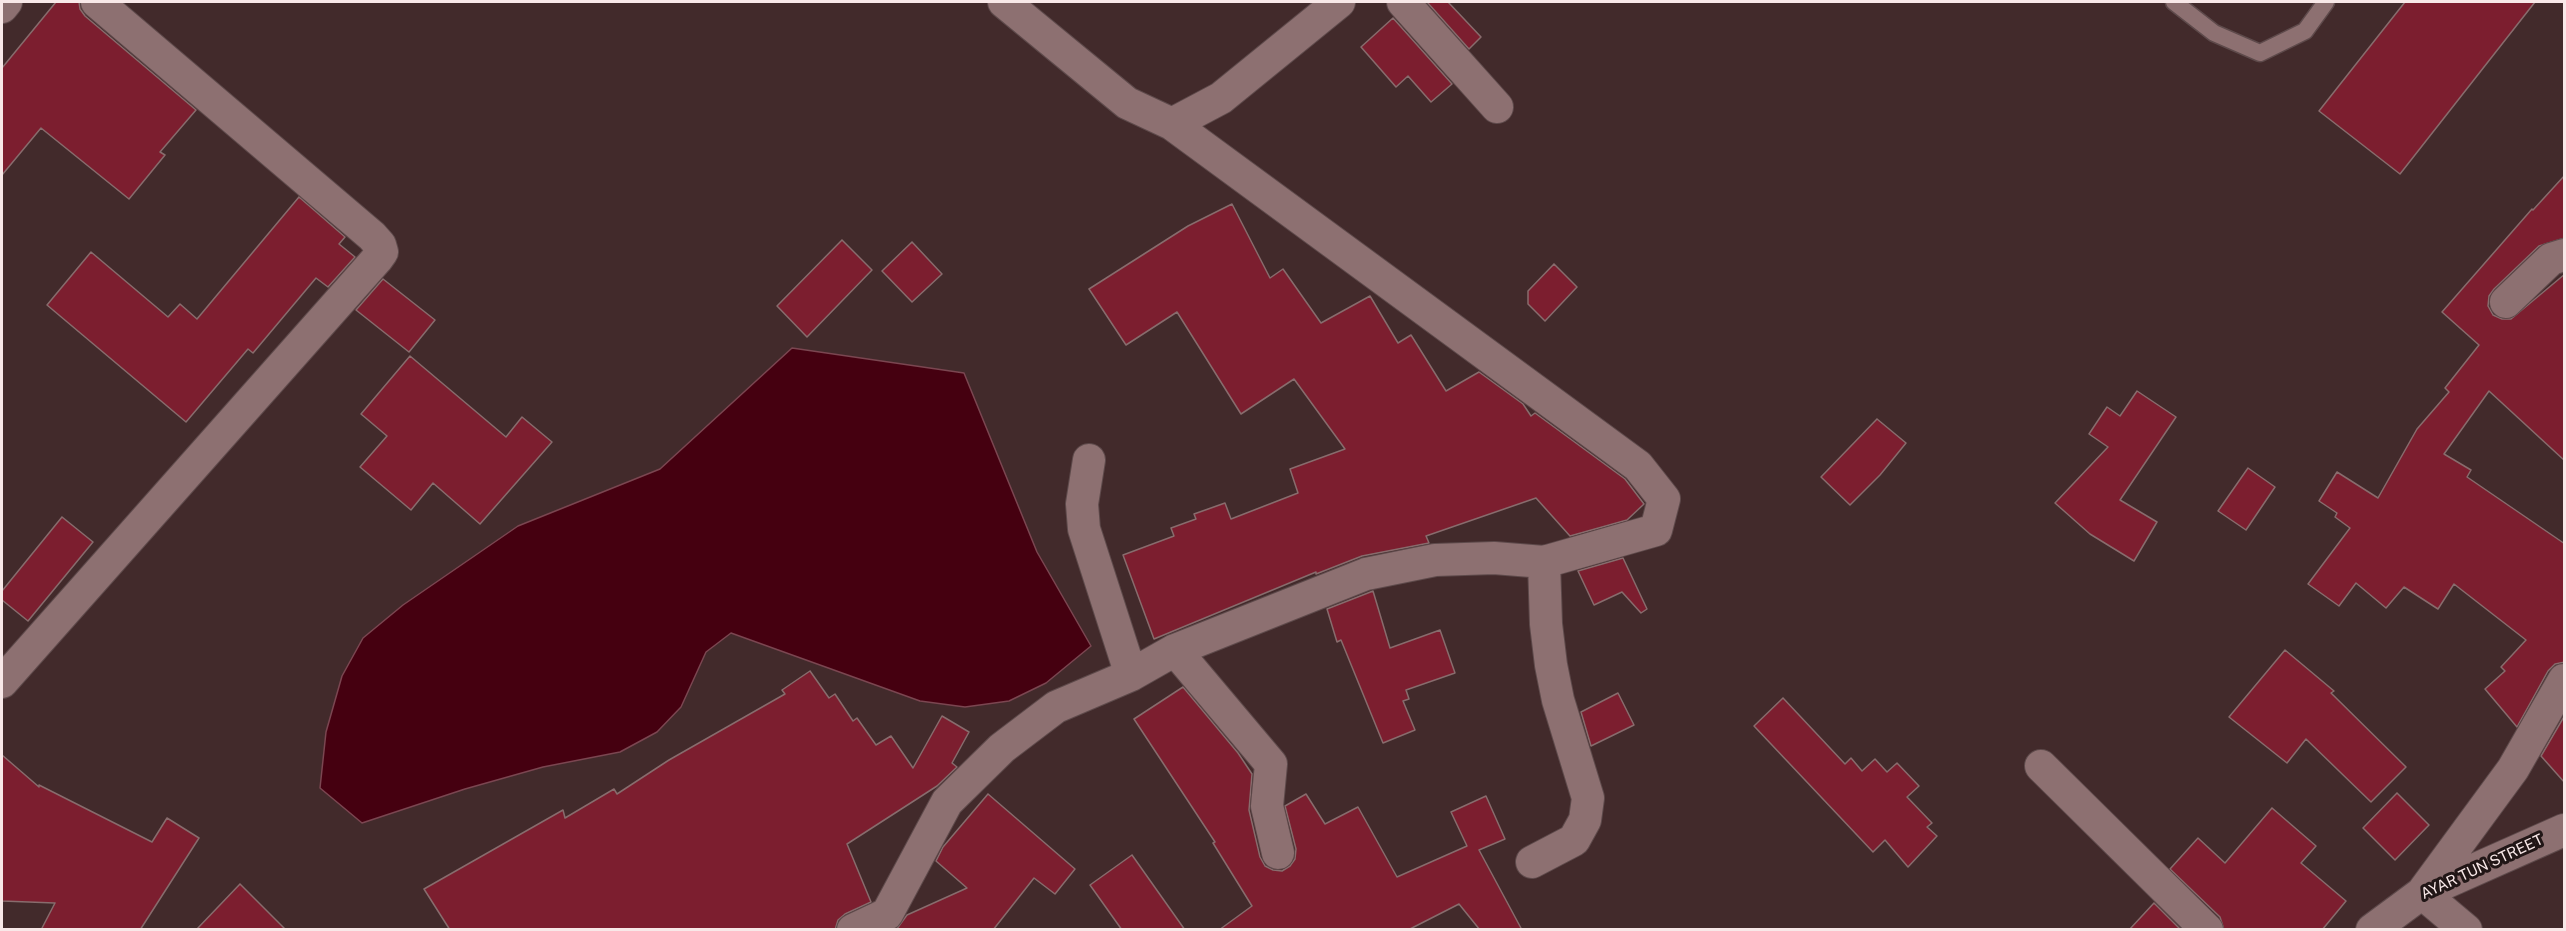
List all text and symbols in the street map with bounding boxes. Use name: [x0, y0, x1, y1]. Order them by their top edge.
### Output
street label: AYAR TUN STREET: [2418, 831, 2546, 903]

